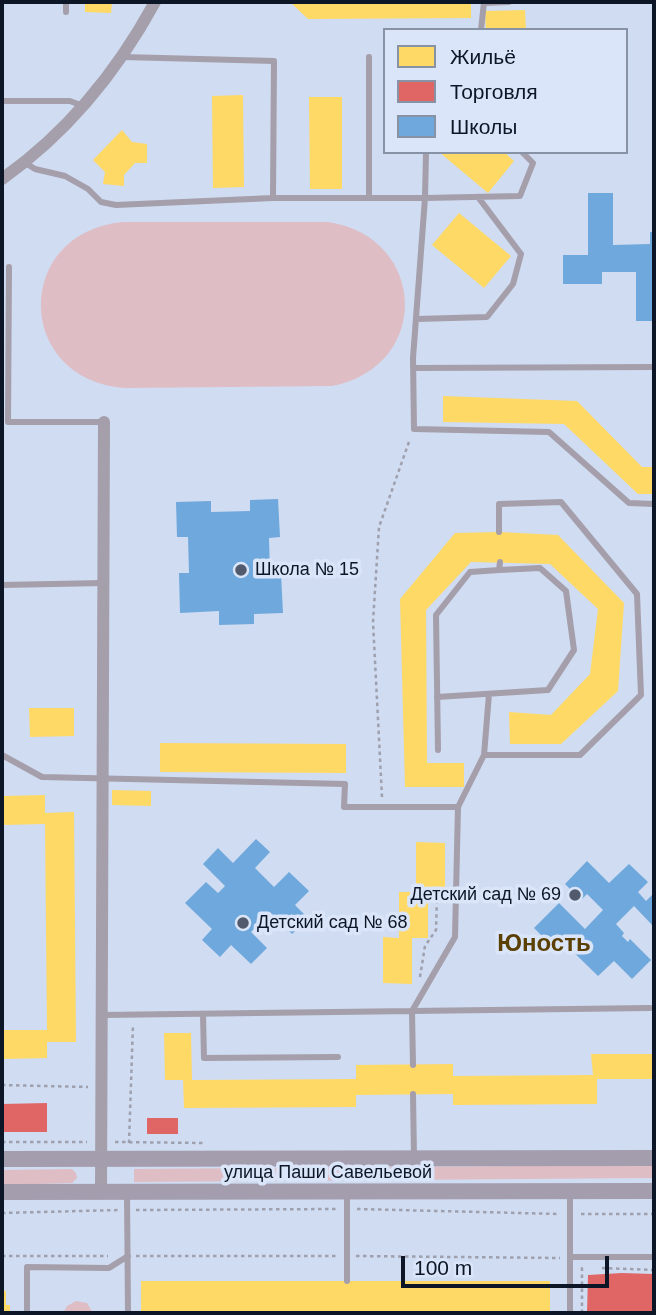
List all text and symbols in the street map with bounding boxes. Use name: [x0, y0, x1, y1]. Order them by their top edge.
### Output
legend: [383, 28, 628, 154]
text: Жильё: [450, 45, 516, 68]
text: Торговля: [450, 80, 538, 103]
text: Школы: [450, 115, 517, 138]
place label: Школа № 15: [255, 559, 359, 581]
marker: Школа № 15: [233, 562, 249, 578]
place label: Детский сад № 69: [411, 884, 561, 906]
marker: Детский сад № 69: [567, 887, 583, 903]
place label: Детский сад № 68: [257, 912, 407, 934]
marker: Детский сад № 68: [235, 915, 251, 931]
district label: Юность: [497, 930, 591, 958]
street label: улица Паши Савельевой: [224, 1162, 432, 1184]
scale bar: [404, 1242, 612, 1286]
text: 100 m: [414, 1256, 472, 1279]

